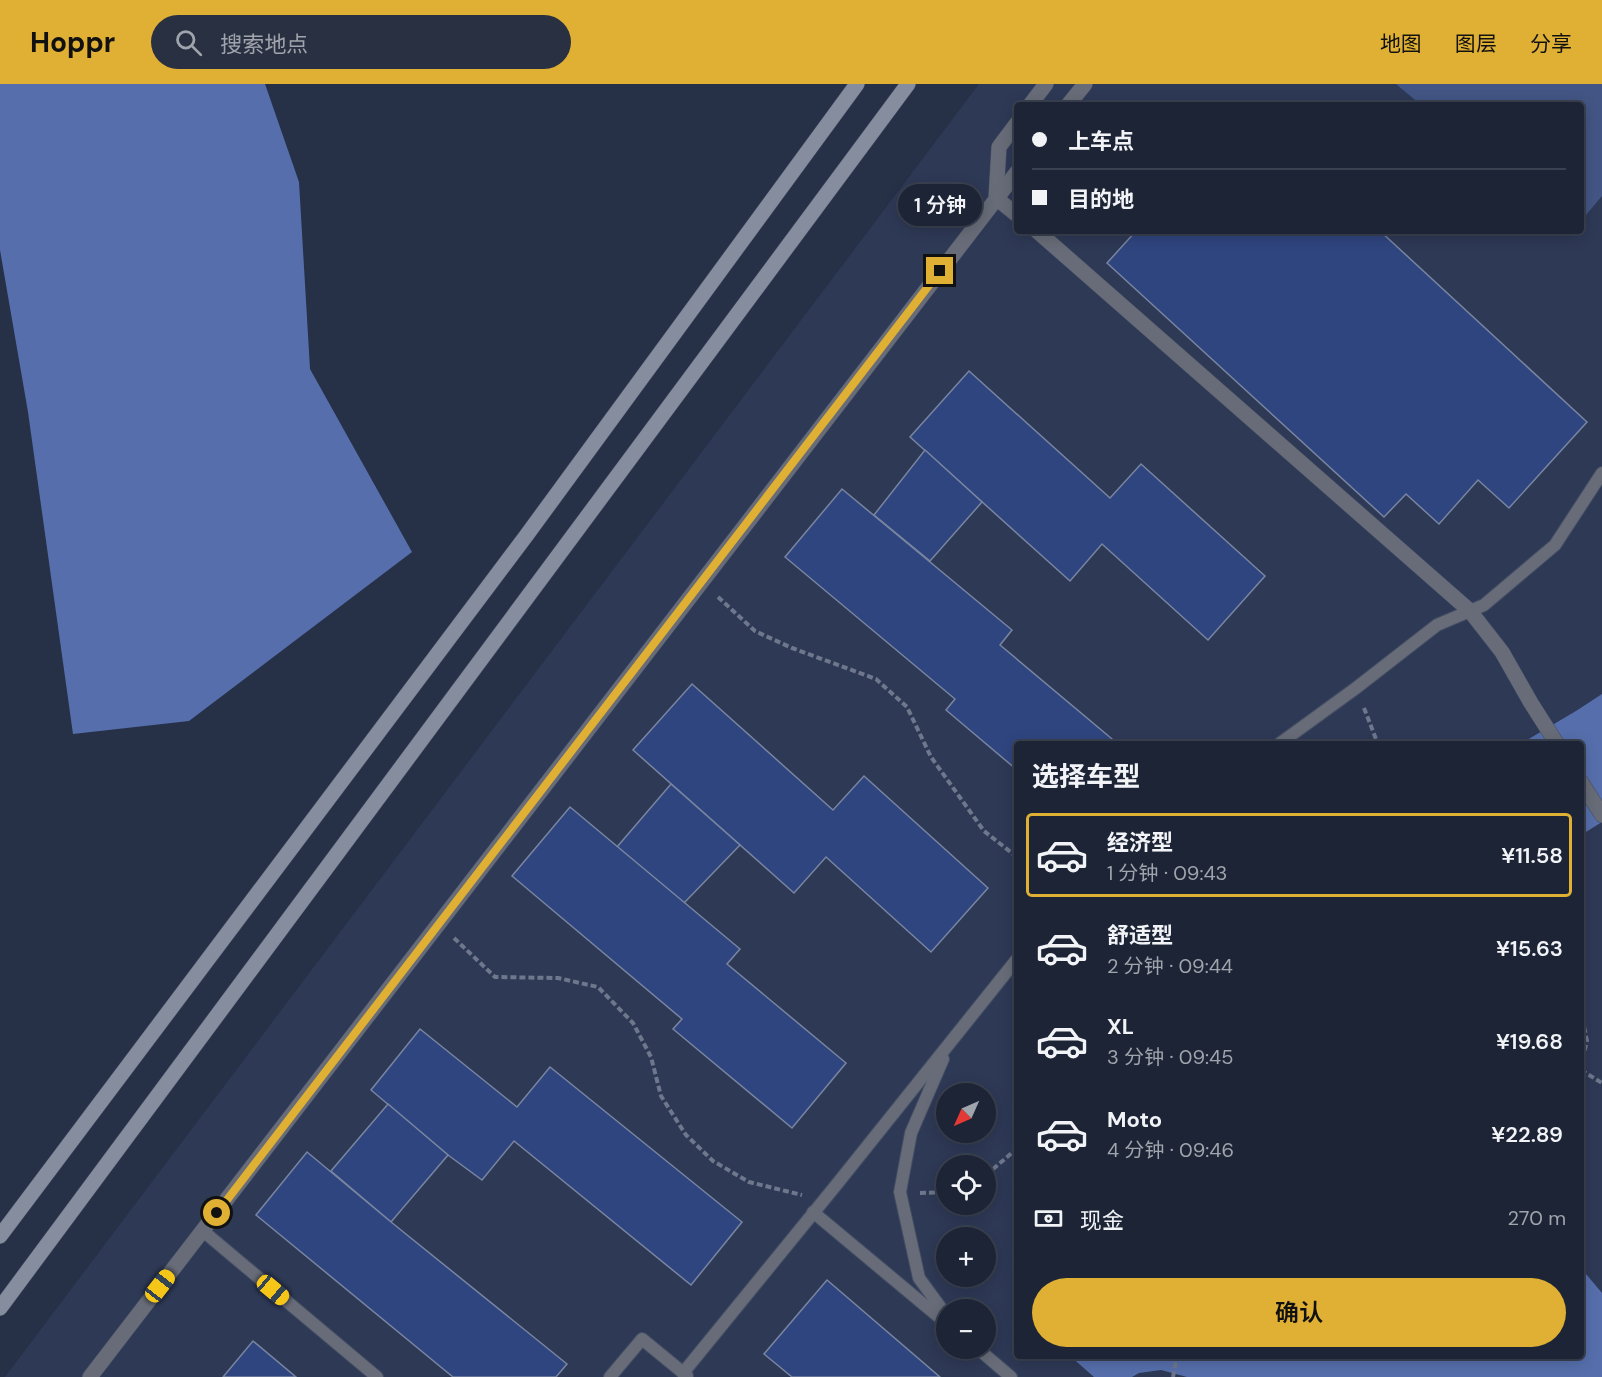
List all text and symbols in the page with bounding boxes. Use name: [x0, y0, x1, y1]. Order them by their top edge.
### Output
search box: [151, 15, 571, 69]
text: Hoppr: [30, 24, 115, 61]
icon: search: [172, 26, 205, 59]
text: 搜索地点: [220, 30, 308, 59]
text: 地图: [1380, 30, 1422, 58]
text: 图层: [1455, 30, 1497, 58]
text: 分享: [1530, 30, 1572, 58]
text: 上车点: [1068, 127, 1134, 156]
callout: 1 分钟: [898, 184, 982, 226]
text: 目的地: [1068, 185, 1134, 214]
text: 1 分钟: [914, 192, 966, 218]
route end: [926, 257, 953, 284]
text: 选择车型: [1032, 759, 1140, 794]
icon: car: [1035, 828, 1089, 882]
text: 经济型: [1107, 828, 1173, 857]
text: ¥11.58: [1501, 841, 1563, 870]
text: 1 分钟 · 09:43: [1107, 860, 1227, 886]
icon: car: [1035, 921, 1089, 975]
text: 舒适型: [1107, 921, 1173, 950]
text: ¥15.63: [1496, 934, 1563, 963]
text: 2 分钟 · 09:44: [1107, 953, 1233, 979]
text: XL: [1107, 1012, 1134, 1041]
icon: car: [1035, 1014, 1089, 1068]
text: ¥19.68: [1496, 1027, 1563, 1056]
text: 3 分钟 · 09:45: [1107, 1044, 1233, 1070]
north arrow: [936, 1083, 996, 1143]
map controls: [936, 1083, 996, 1359]
text: Moto: [1107, 1105, 1162, 1134]
icon: car: [1035, 1107, 1089, 1161]
text: ¥22.89: [1491, 1120, 1563, 1149]
text: 4 分钟 · 09:46: [1107, 1137, 1234, 1163]
button: locate: [936, 1155, 996, 1215]
route start: [203, 1199, 230, 1226]
icon: cash: [1032, 1202, 1065, 1235]
text: 270 m: [1508, 1205, 1566, 1231]
text: 现金: [1080, 1206, 1124, 1235]
button: +: [936, 1227, 996, 1287]
car: [142, 1266, 178, 1306]
car: [253, 1272, 293, 1308]
button: 确认: [1032, 1278, 1566, 1347]
button: −: [936, 1299, 996, 1359]

